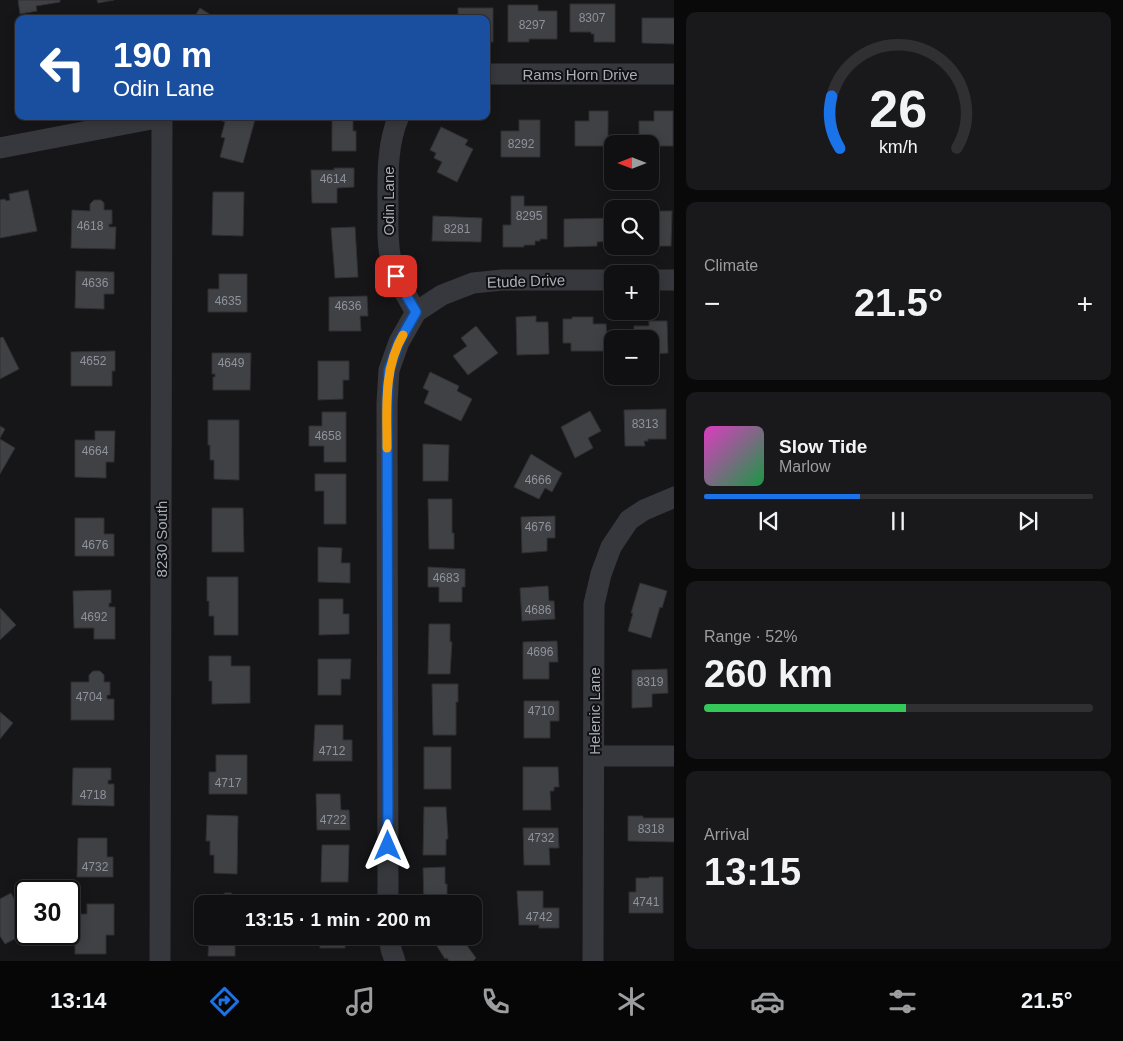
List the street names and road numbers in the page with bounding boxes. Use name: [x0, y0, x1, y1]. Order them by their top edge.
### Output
street label: Rams Horn Drive: [522, 66, 638, 83]
street label: Odin Lane: [380, 166, 397, 236]
street label: Etude Drive: [487, 271, 565, 291]
street label: 8230 South: [153, 501, 170, 577]
street label: Helenic Lane: [586, 667, 603, 755]

